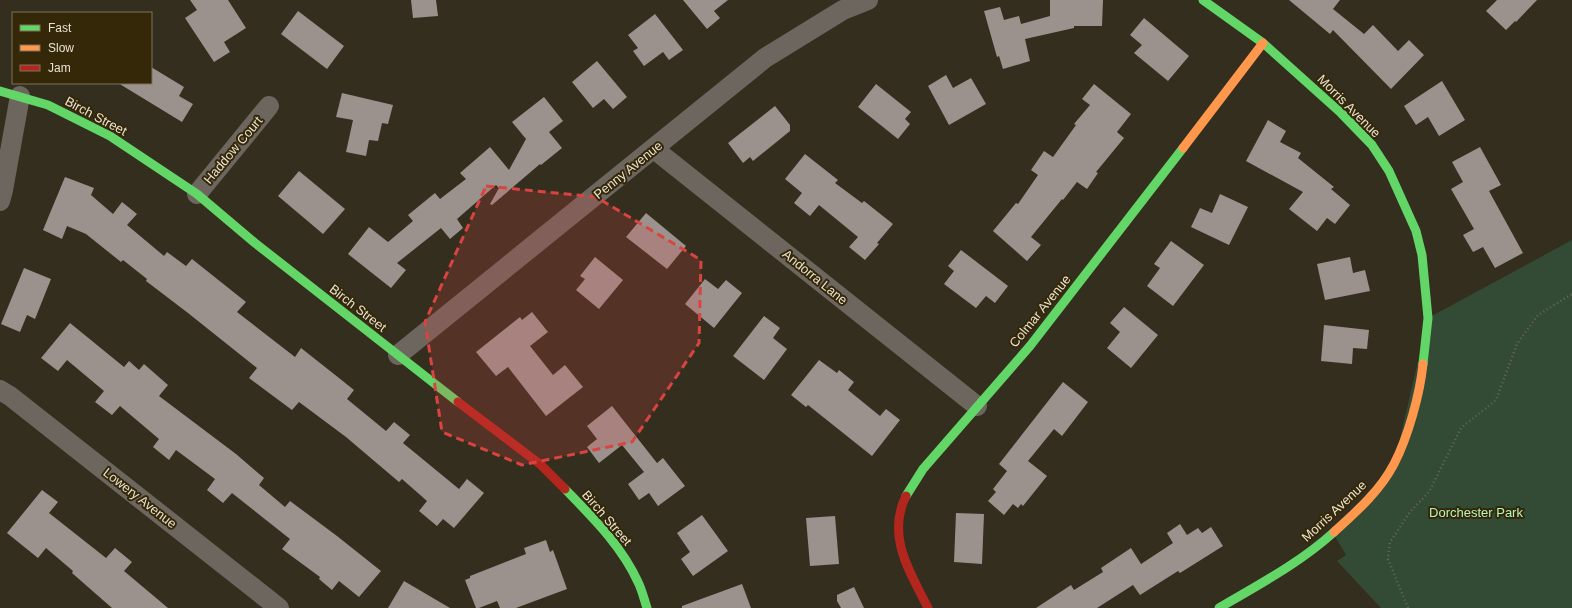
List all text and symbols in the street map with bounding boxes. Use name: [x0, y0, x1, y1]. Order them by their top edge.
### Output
legend: [12, 12, 152, 84]
text: Fast: [48, 21, 72, 35]
text: Slow: [48, 41, 74, 55]
text: Jam: [48, 61, 71, 75]
street label: Morris Avenue: [1314, 71, 1384, 141]
street label: Birch Street: [62, 93, 130, 139]
street label: Haddow Court: [201, 113, 266, 187]
street label: Penny Avenue: [591, 138, 665, 202]
street label: Andorra Lane: [780, 246, 850, 308]
street label: Colmar Avenue: [1006, 272, 1074, 350]
street label: Birch Street: [327, 281, 390, 335]
street label: Lowery Avenue: [100, 465, 180, 531]
street label: Morris Avenue: [1299, 477, 1369, 545]
street label: Birch Street: [579, 487, 635, 549]
park label: Dorchester Park: [1429, 505, 1523, 520]

